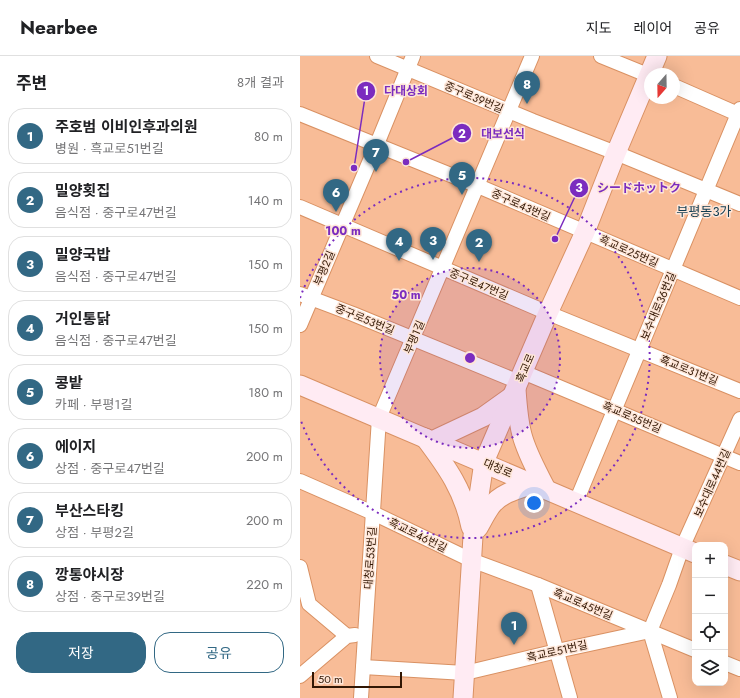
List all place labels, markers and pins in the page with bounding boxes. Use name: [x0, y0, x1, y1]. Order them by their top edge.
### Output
pin: 8: [514, 71, 540, 104]
callout: 다대상회: [356, 79, 437, 103]
callout: 대보선식: [452, 121, 533, 145]
pin: 7: [363, 139, 389, 172]
pin: 5: [449, 162, 475, 195]
callout: シードホットク: [569, 176, 689, 200]
pin: 6: [323, 179, 349, 212]
pin: 3: [420, 227, 446, 260]
pin: 4: [386, 228, 412, 261]
pin: 2: [466, 229, 492, 262]
centre of rings: [463, 351, 477, 365]
pin: 1: [501, 612, 527, 645]

